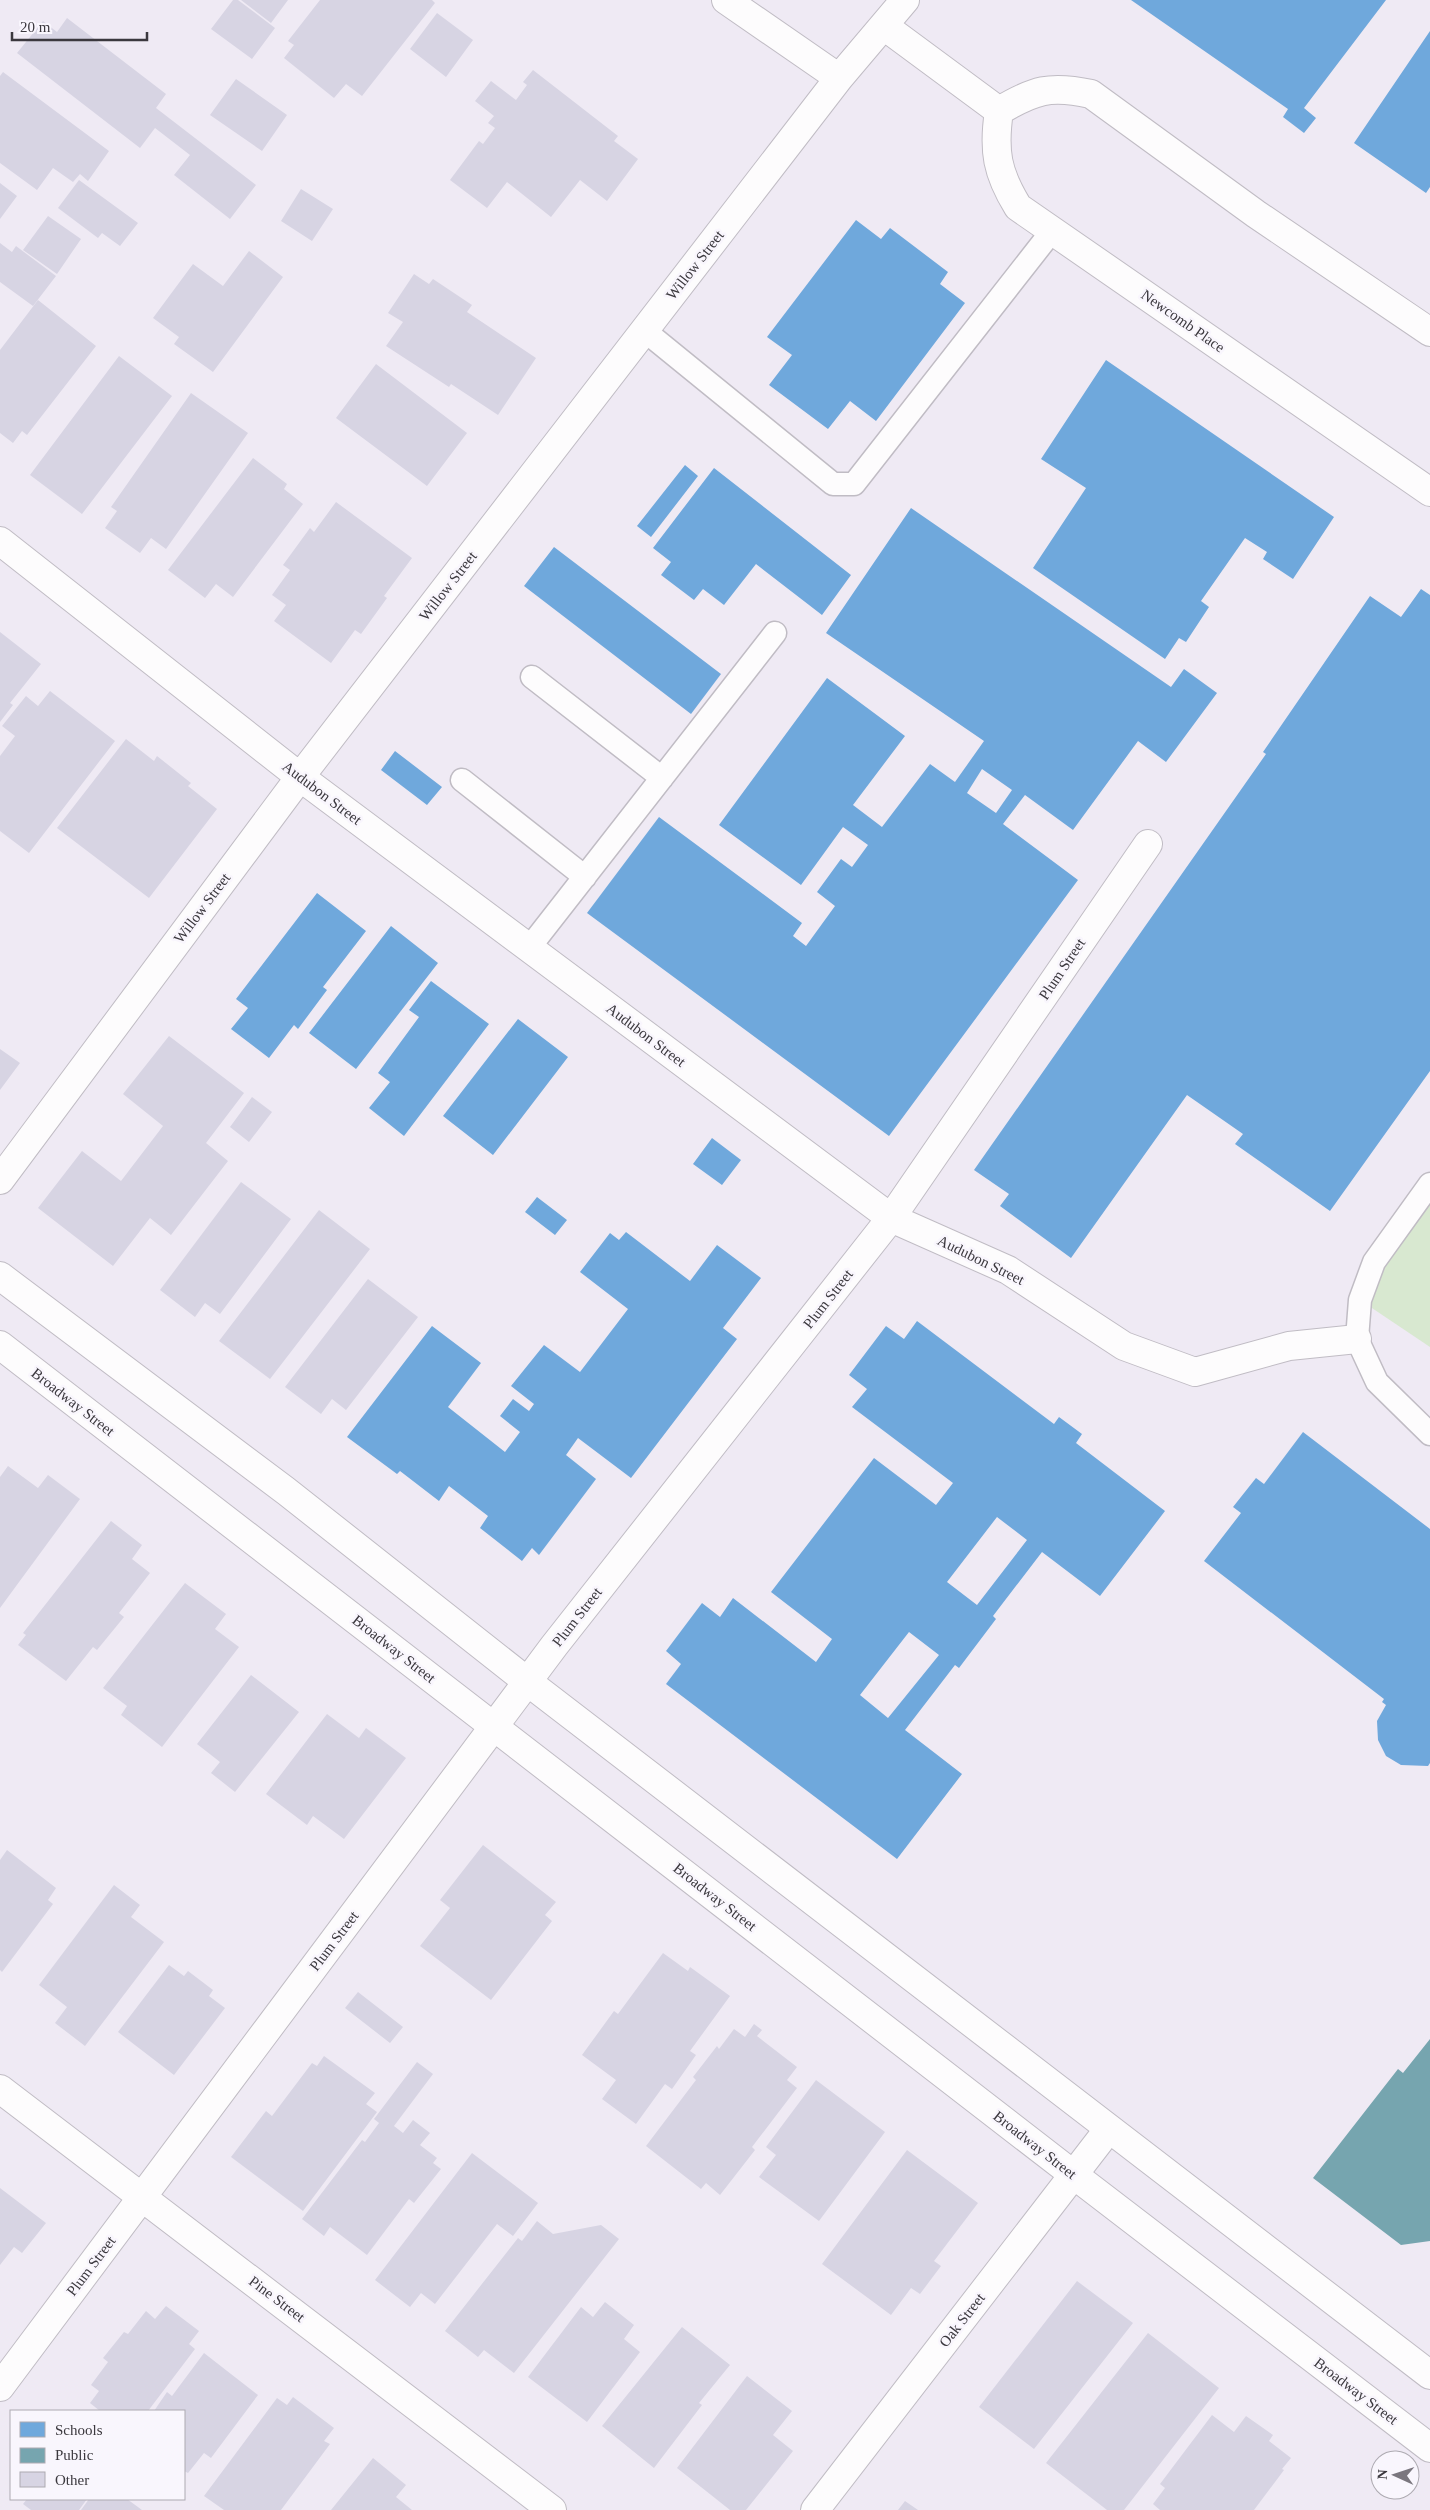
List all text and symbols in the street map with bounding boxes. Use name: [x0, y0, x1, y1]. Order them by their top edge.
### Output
scale bar: [12, 10, 148, 42]
text: 20 m: [20, 19, 51, 35]
street label: Willow Street: [663, 227, 727, 303]
street label: Newcomb Place: [1138, 286, 1228, 356]
street label: Willow Street: [416, 548, 480, 624]
street label: Audubon Street: [279, 758, 365, 828]
street label: Willow Street: [171, 869, 234, 946]
street label: Plum Street: [1036, 935, 1089, 1003]
street label: Audubon Street: [603, 1000, 689, 1070]
street label: Audubon Street: [935, 1232, 1028, 1288]
street label: Plum Street: [800, 1266, 856, 1332]
street label: Broadway Street: [29, 1365, 118, 1440]
street label: Plum Street: [549, 1584, 605, 1650]
street label: Broadway Street: [350, 1612, 439, 1687]
street label: Broadway Street: [671, 1860, 760, 1935]
street label: Plum Street: [306, 1907, 362, 1974]
street label: Broadway Street: [991, 2108, 1080, 2183]
street label: Plum Street: [63, 2232, 119, 2299]
street label: Pine Street: [246, 2273, 309, 2326]
street label: Oak Street: [936, 2289, 988, 2350]
street label: Broadway Street: [1311, 2354, 1402, 2428]
legend: [10, 2410, 185, 2500]
text: Schools: [55, 2422, 103, 2438]
text: Public: [55, 2447, 94, 2463]
north arrow: [1370, 2450, 1420, 2500]
text: N: [1375, 2469, 1390, 2480]
text: Other: [55, 2472, 89, 2488]

